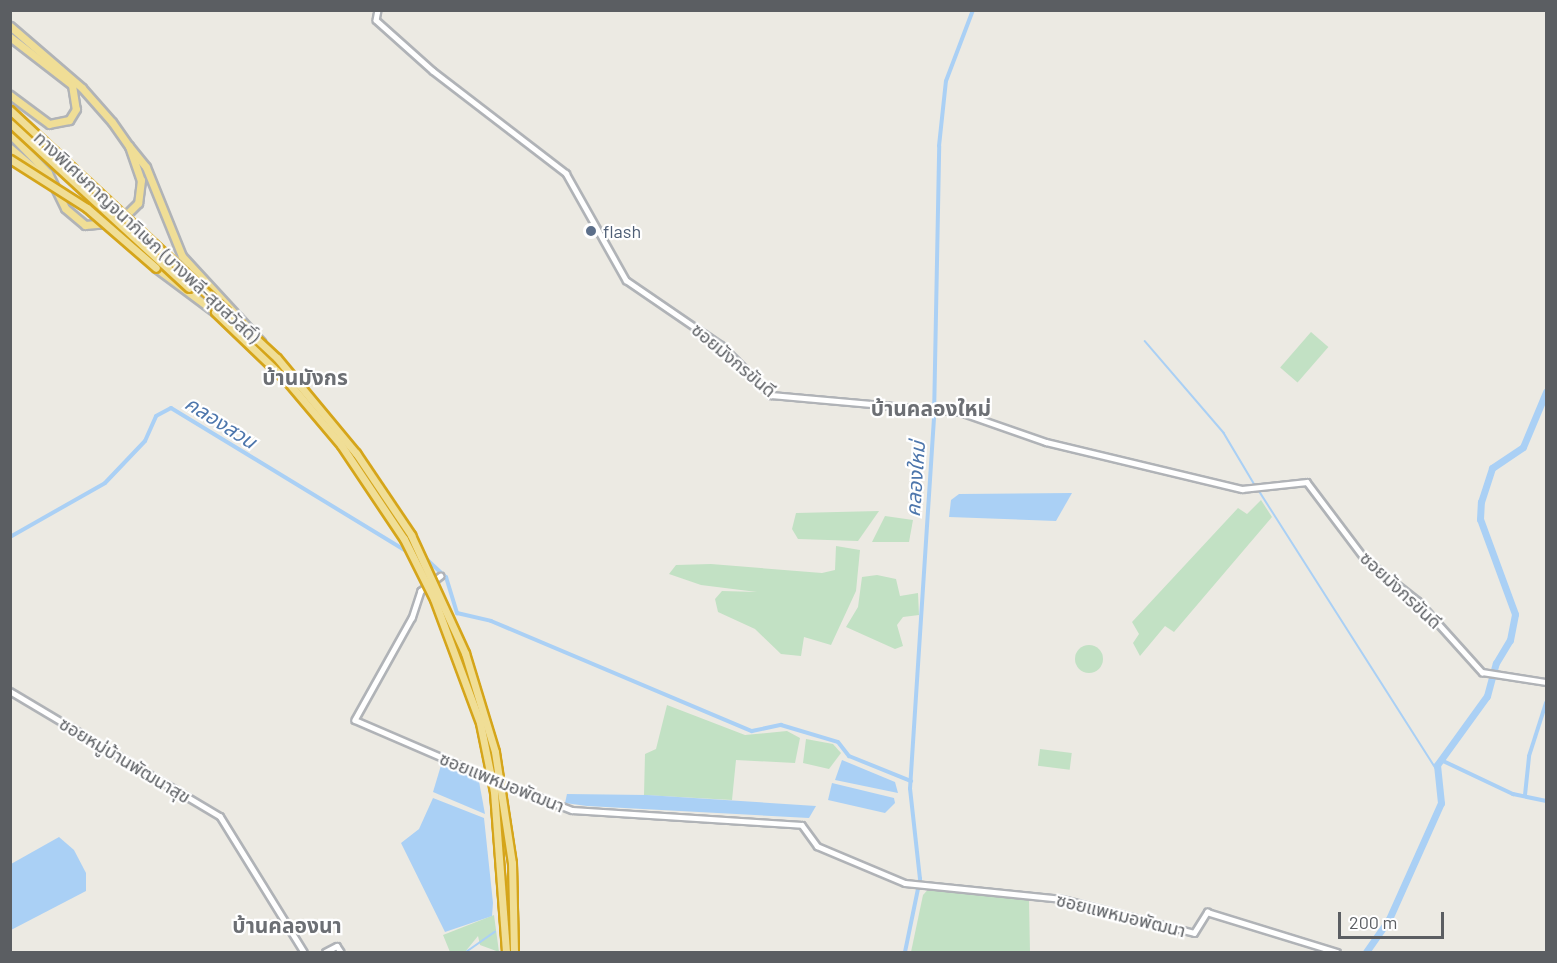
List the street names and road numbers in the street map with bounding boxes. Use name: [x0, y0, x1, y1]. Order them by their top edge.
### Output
street label: ทางพิเศษกาญจนาภิเษก (บางพลี-สุขสวัสดิ์): [30, 127, 264, 347]
street label: ซอยมังกรขันดี: [687, 319, 781, 401]
street label: ซอยมังกรขันดี: [1356, 547, 1446, 633]
street label: ซอยหมู่บ้านพัฒนาสุข: [56, 712, 194, 808]
street label: ซอยแพหมอพัฒนา: [437, 747, 567, 817]
street label: ซอยแพหมอพัฒนา: [1054, 888, 1188, 942]

